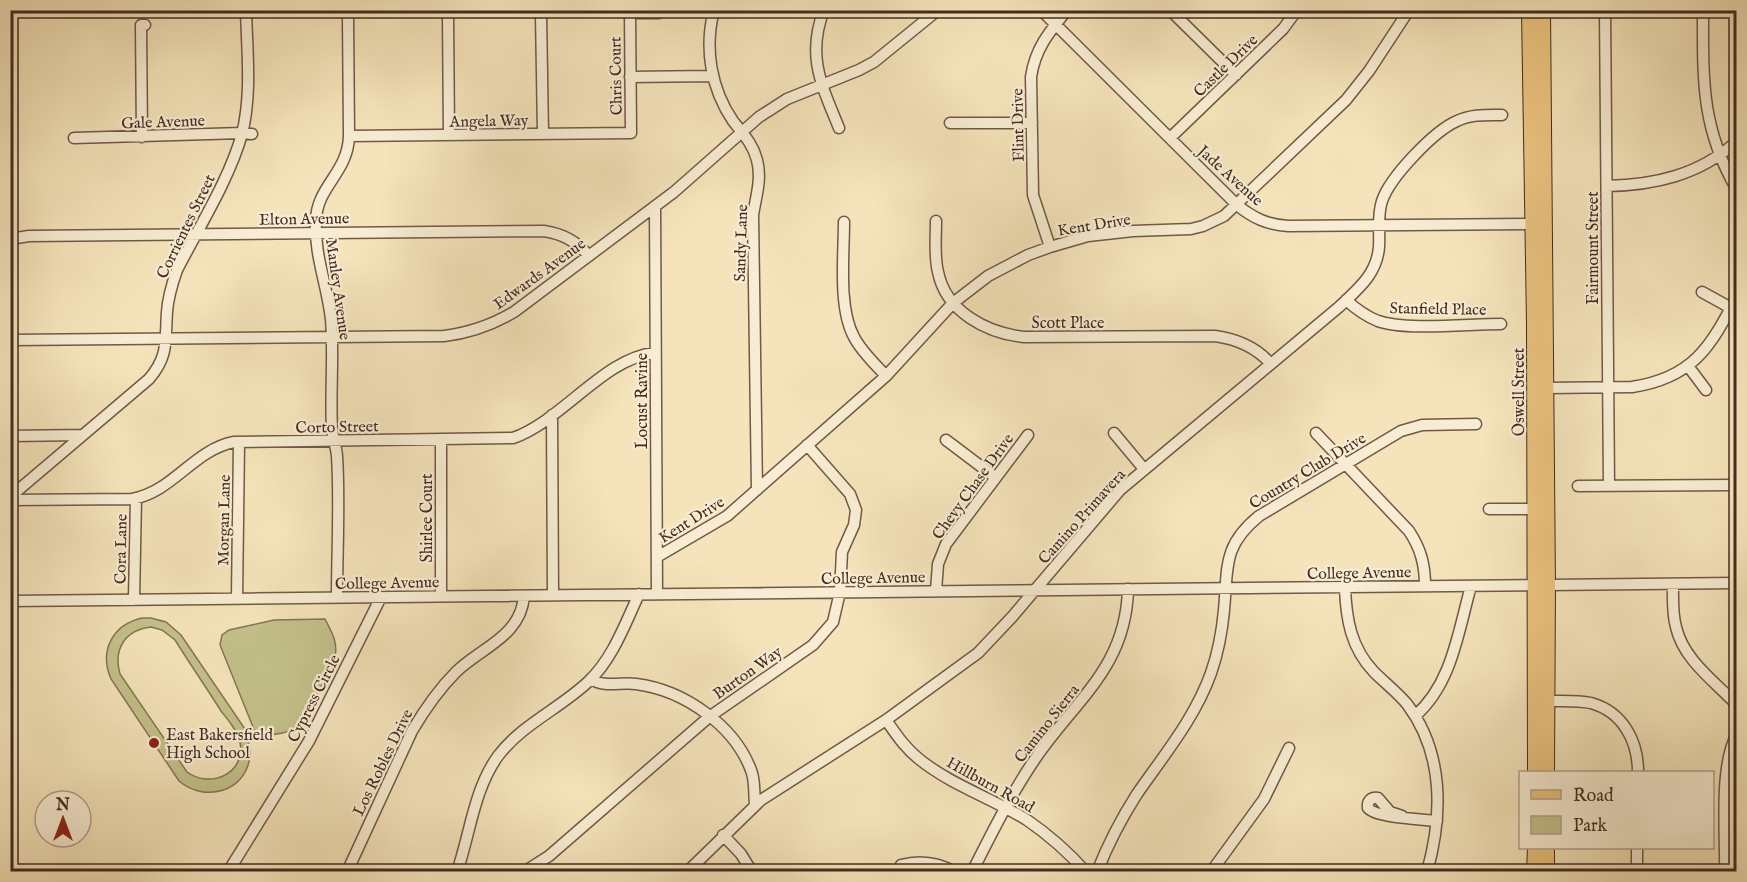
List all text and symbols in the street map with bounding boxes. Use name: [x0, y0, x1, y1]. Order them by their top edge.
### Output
street label: Castle Drive: [1190, 31, 1263, 102]
street label: Chris Court: [606, 36, 628, 116]
street label: Flint Drive: [1008, 88, 1030, 162]
street label: Angela Way: [448, 111, 529, 133]
street label: Gale Avenue: [121, 112, 205, 134]
street label: Jade Avenue: [1191, 141, 1267, 211]
street label: Corrientes Street: [153, 171, 221, 282]
street label: Fairmount Street: [1584, 191, 1604, 305]
street label: Sandy Lane: [731, 204, 753, 282]
street label: Elton Avenue: [259, 209, 349, 231]
street label: Kent Drive: [1056, 210, 1132, 242]
street label: Edwards Avenue: [490, 234, 590, 315]
street label: Manley Avenue: [320, 237, 354, 341]
street label: Stanfield Place: [1389, 299, 1487, 321]
street label: Scott Place: [1032, 314, 1104, 334]
street label: Oswell Street: [1510, 347, 1530, 436]
street label: Locust Ravine: [633, 353, 653, 449]
street label: Corto Street: [295, 417, 379, 439]
street label: Country Club Drive: [1246, 429, 1370, 514]
street label: Chevy Chase Drive: [928, 430, 1019, 544]
street label: Camino Primavera: [1034, 466, 1131, 569]
street label: Shirlee Court: [418, 473, 438, 563]
street label: Morgan Lane: [214, 474, 236, 566]
street label: Kent Drive: [656, 493, 729, 549]
street label: Cora Lane: [111, 514, 133, 584]
street label: College Avenue: [1307, 563, 1411, 585]
street label: College Avenue: [821, 568, 925, 590]
street label: College Avenue: [335, 573, 439, 595]
street label: Burton Way: [710, 643, 787, 705]
street label: Cypress Circle: [284, 652, 345, 746]
street label: Camino Sierra: [1011, 681, 1084, 767]
street label: Los Robles Drive: [349, 706, 418, 820]
place label: East Bakersfield High School: [166, 726, 273, 764]
marker: East Bakersfield High School: [147, 736, 161, 750]
street label: Hillburn Road: [942, 753, 1038, 818]
legend: [1519, 771, 1714, 849]
text: Road: [1573, 785, 1614, 808]
north arrow: [33, 789, 93, 849]
text: N: [55, 796, 70, 816]
text: Park: [1573, 815, 1608, 838]

